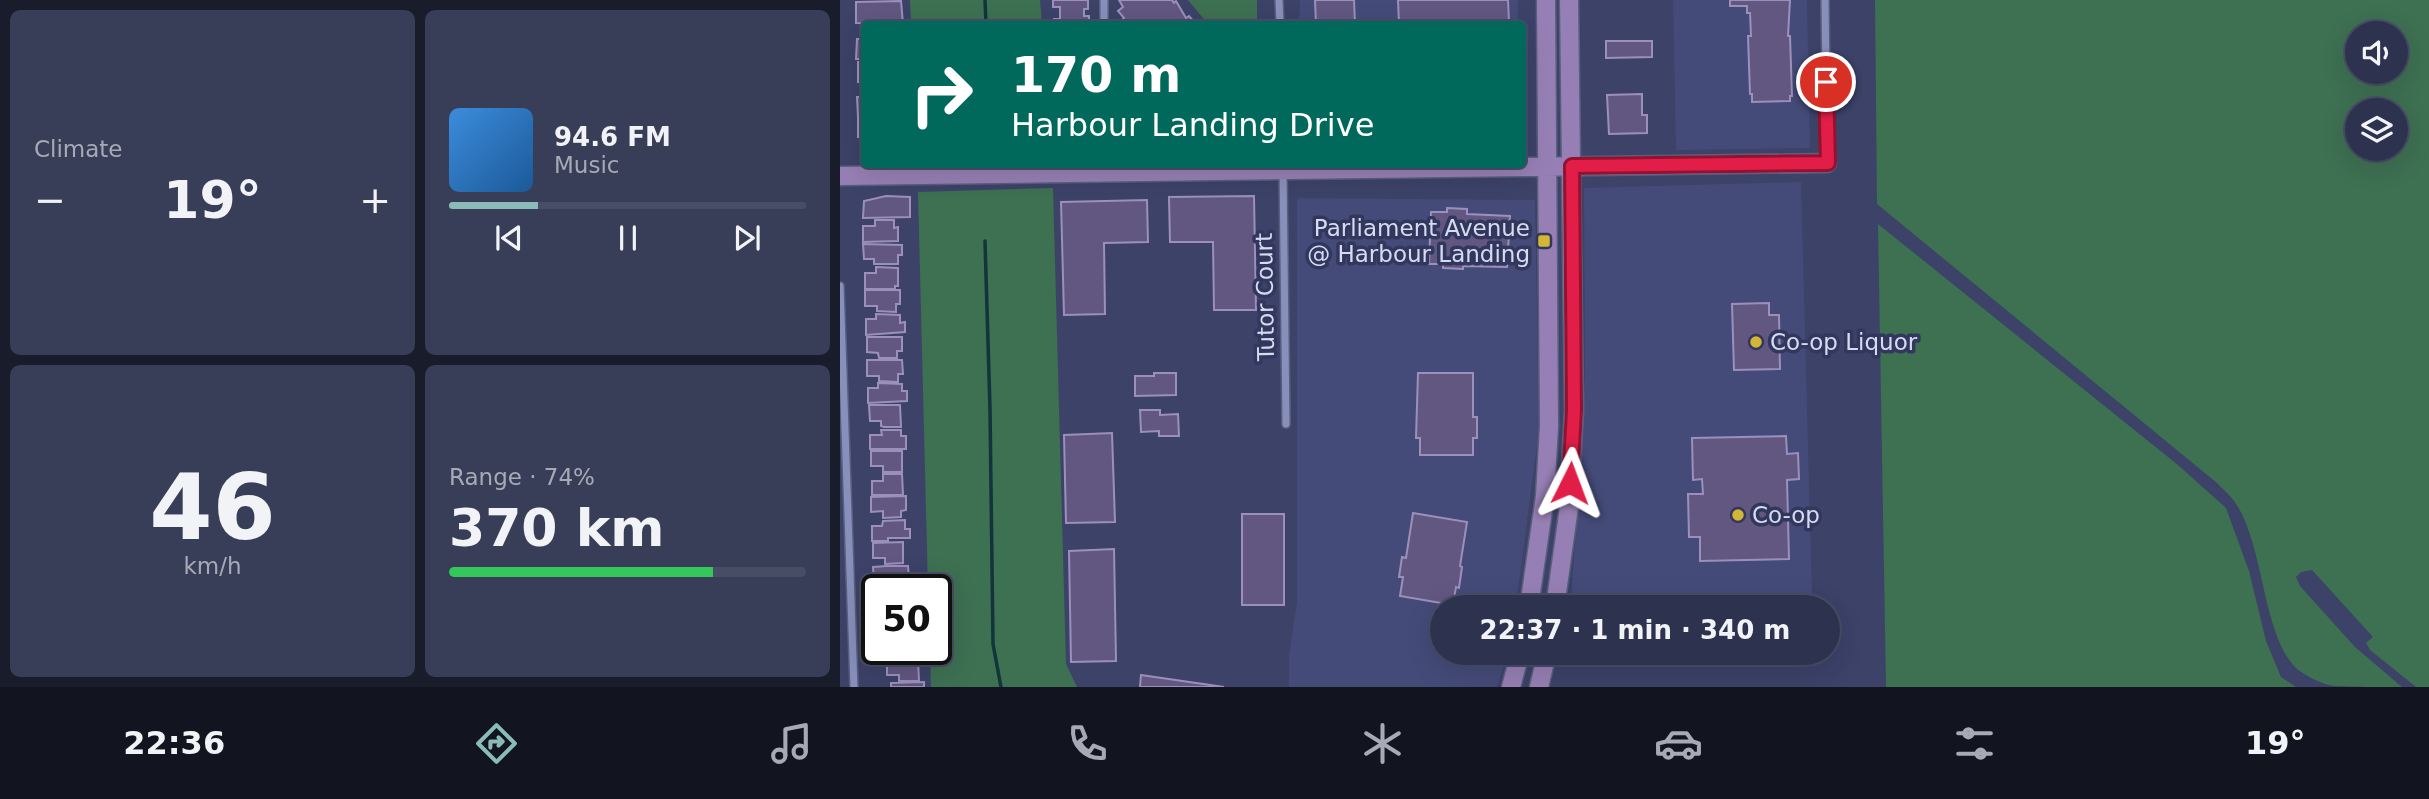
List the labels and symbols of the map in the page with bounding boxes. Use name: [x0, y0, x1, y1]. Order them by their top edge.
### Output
pin: [1796, 52, 1856, 112]
place label: Parliament Avenue @ Harbour Landing: [1307, 215, 1530, 267]
street label: Tutor Court: [1251, 233, 1279, 362]
marker: Parliament Avenue @ Harbour Landing: [1536, 233, 1552, 249]
place label: Co-op Liquor: [1770, 329, 1918, 355]
marker: Co-op Liquor: [1748, 334, 1764, 350]
position arrow: [1533, 446, 1607, 520]
place label: Co-op: [1752, 502, 1820, 528]
marker: Co-op: [1730, 507, 1746, 523]
speed limit sign: 50: [861, 574, 952, 665]

